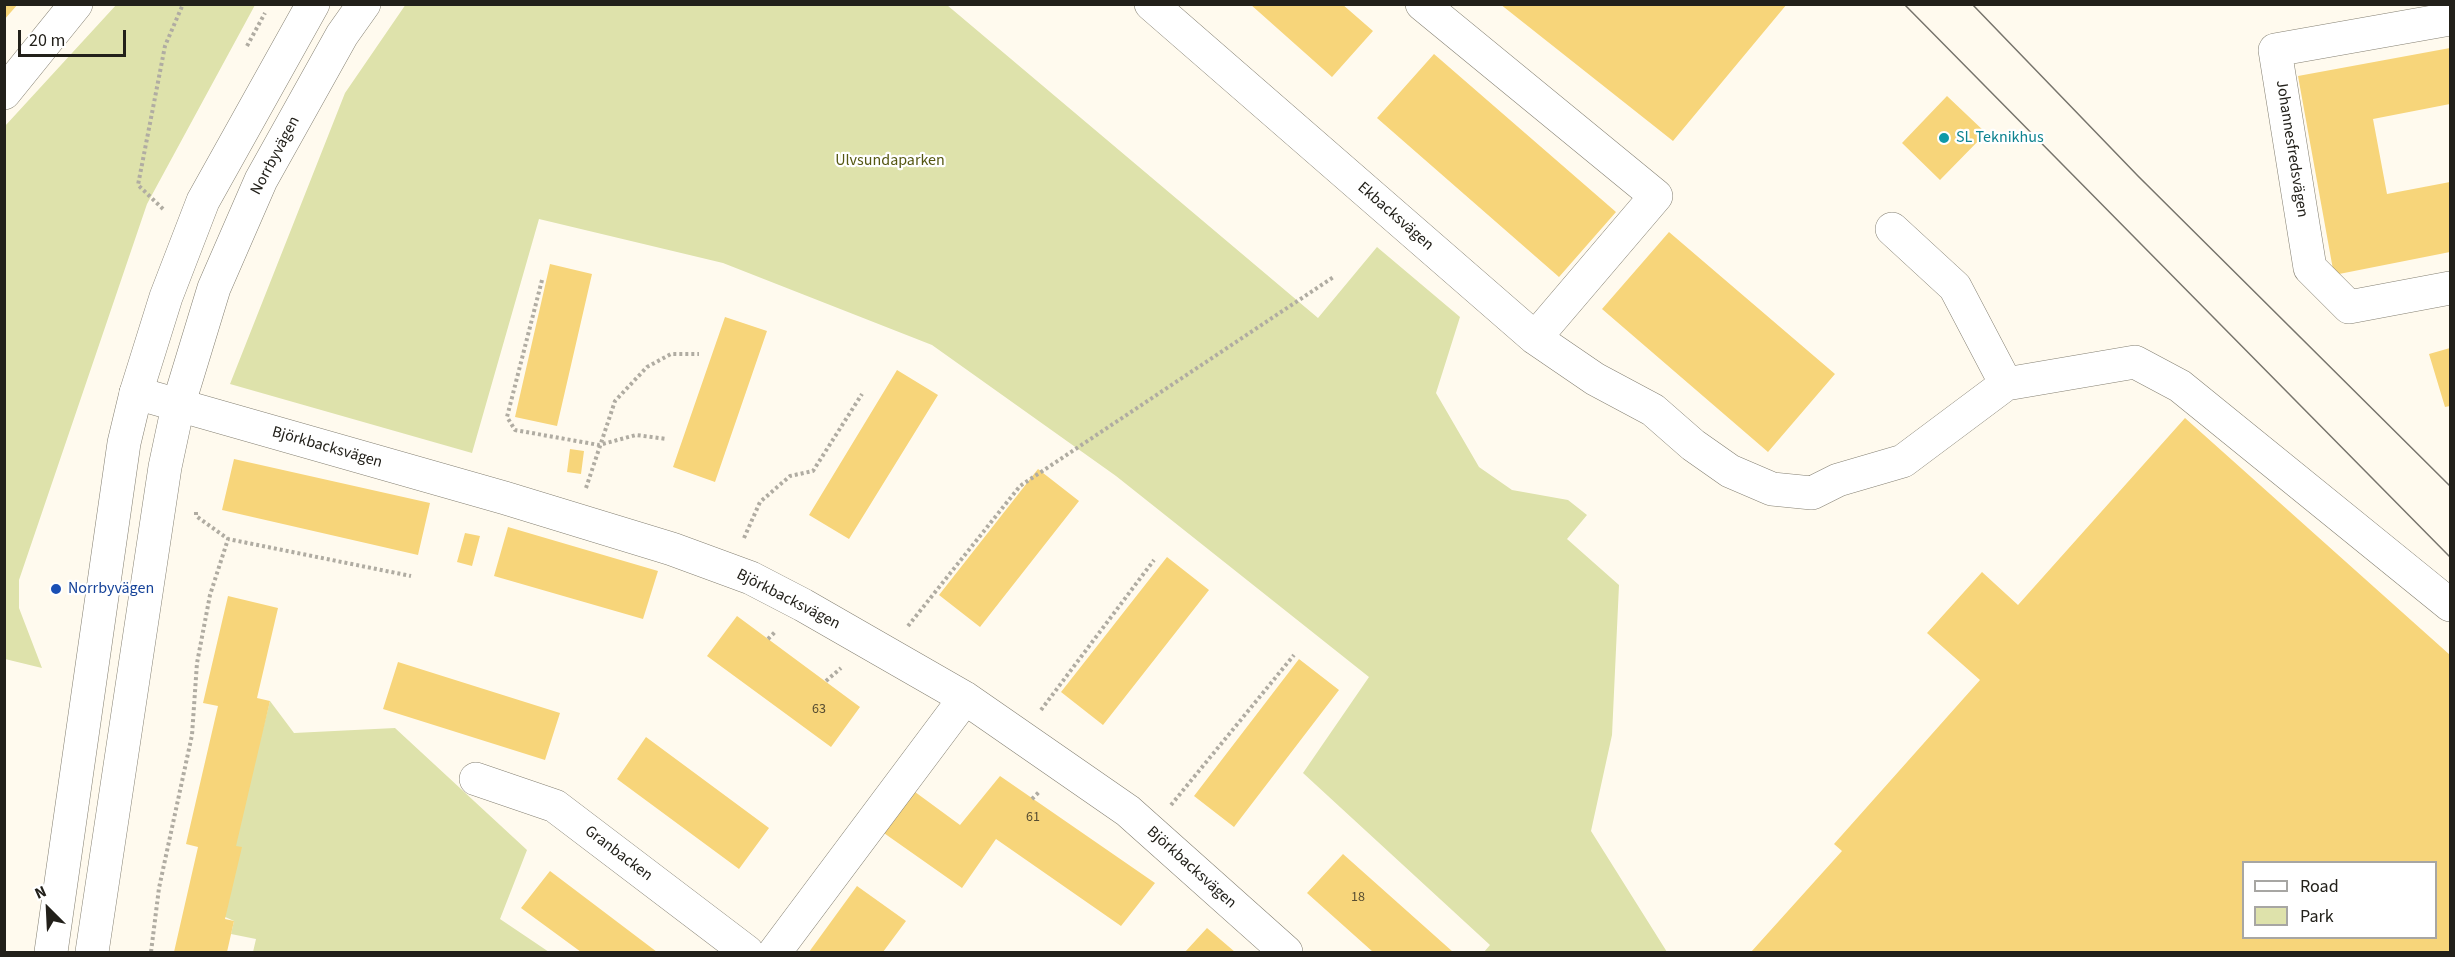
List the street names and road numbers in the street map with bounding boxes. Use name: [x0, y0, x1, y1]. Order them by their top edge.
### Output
street label: Johannesfredsvägen: [2271, 79, 2311, 219]
street label: Norrbyvägen: [247, 113, 305, 199]
street label: Ekbacksvägen: [1353, 179, 1437, 255]
street label: Björkbacksvägen: [270, 423, 384, 473]
street label: Björkbacksvägen: [733, 566, 843, 634]
street label: Granbacken: [580, 822, 656, 886]
street label: Björkbacksvägen: [1142, 823, 1240, 913]

